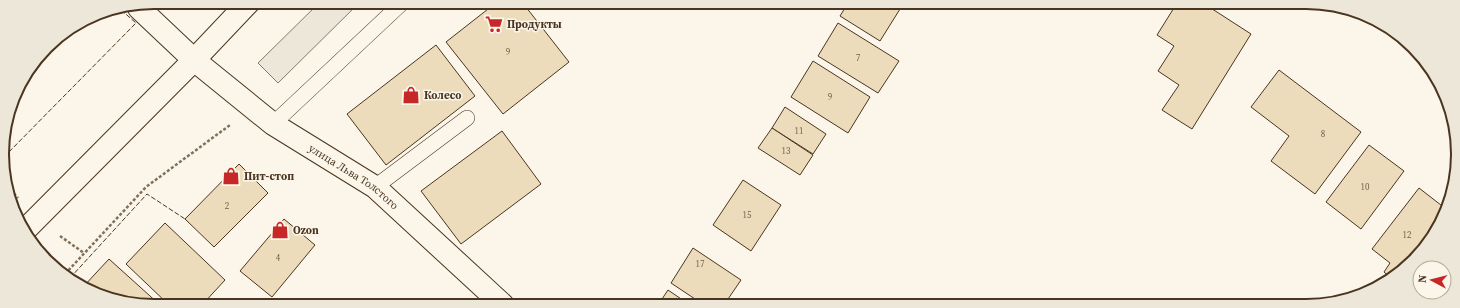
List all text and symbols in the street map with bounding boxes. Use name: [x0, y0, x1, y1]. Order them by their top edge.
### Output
supermarket icon: Продукты: [484, 14, 504, 34]
place label: Продукты: [507, 17, 562, 32]
house number: 9: [506, 46, 511, 58]
house number: 7: [856, 52, 861, 64]
shop icon: Колесо: [401, 85, 421, 105]
place label: Колесо: [424, 88, 461, 103]
house number: 9: [828, 91, 833, 103]
house number: 11: [794, 125, 804, 137]
house number: 8: [1321, 128, 1326, 140]
street label: улица Льва Толстого: [306, 141, 402, 213]
house number: 13: [781, 145, 791, 157]
shop icon: Пит-стоп: [221, 166, 241, 186]
place label: Пит-стоп: [244, 169, 294, 184]
house number: 10: [1360, 181, 1370, 193]
house number: 2: [225, 200, 230, 212]
house number: 15: [742, 209, 752, 221]
shop icon: Ozon: [270, 220, 290, 240]
place label: Ozon: [293, 223, 319, 238]
house number: 12: [1402, 229, 1412, 241]
house number: 4: [276, 252, 281, 264]
house number: 17: [695, 258, 705, 270]
north arrow: [1412, 260, 1452, 300]
text: N: [1415, 274, 1431, 284]

